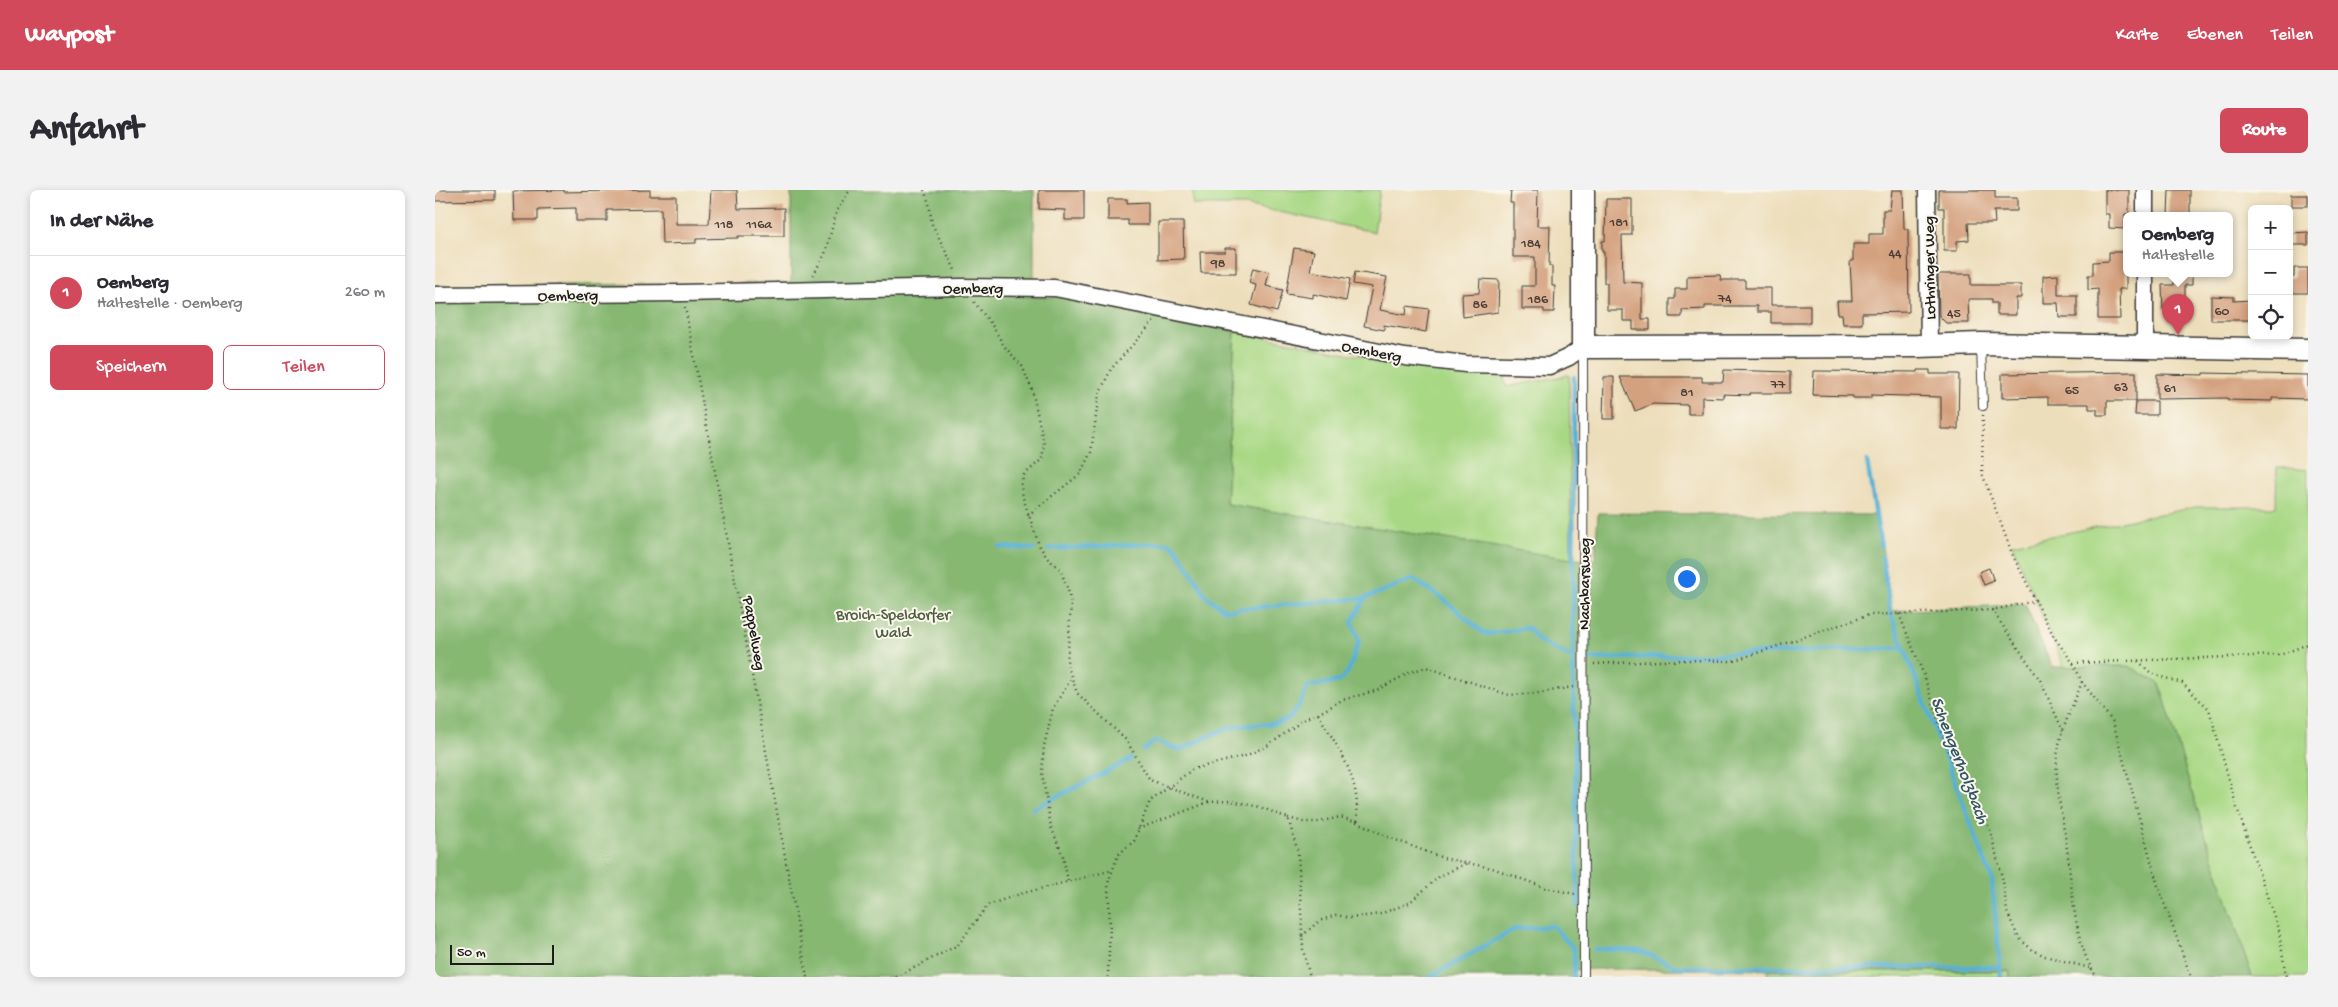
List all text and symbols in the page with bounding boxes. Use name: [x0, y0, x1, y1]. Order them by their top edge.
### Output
text: Waypost: [25, 21, 113, 50]
text: Karte: [2116, 25, 2159, 46]
text: Ebenen: [2187, 25, 2243, 46]
text: Teilen: [2271, 25, 2313, 46]
button: Route: [2220, 108, 2308, 153]
text: Anfahrt: [30, 110, 143, 151]
map controls: [2248, 205, 2293, 340]
button: +: [2248, 205, 2293, 250]
text: In der Nähe: [50, 210, 153, 235]
popup: [2123, 212, 2233, 277]
house number: 181: [1609, 215, 1628, 232]
street label: Lothringer Weg: [1921, 216, 1942, 320]
house number: 118: [714, 217, 734, 234]
house number: 116a: [745, 217, 773, 234]
text: Oemberg: [2142, 224, 2214, 247]
house number: 184: [1520, 236, 1541, 253]
house number: 44: [1888, 246, 1902, 263]
text: Haltestelle: [2142, 247, 2214, 266]
button: −: [2248, 250, 2293, 295]
house number: 98: [1210, 256, 1226, 273]
text: Oemberg: [97, 272, 169, 295]
street label: Oemberg: [943, 281, 1003, 300]
text: 1: [63, 284, 69, 303]
text: 260 m: [345, 284, 385, 303]
street label: Oemberg: [538, 287, 599, 308]
house number: 74: [1717, 291, 1732, 308]
house number: 186: [1527, 292, 1549, 309]
pin: 1: [2162, 294, 2194, 335]
text: Haltestelle · Oemberg: [97, 295, 243, 314]
button: locate: [2248, 295, 2293, 340]
house number: 86: [1473, 297, 1488, 314]
house number: 60: [2214, 304, 2230, 321]
house number: 45: [1947, 306, 1961, 323]
street label: Oemberg: [1340, 338, 1403, 369]
button: Speichern: [50, 345, 213, 390]
button: Teilen: [223, 345, 385, 390]
house number: 77: [1770, 377, 1786, 394]
house number: 63: [2114, 380, 2128, 397]
house number: 61: [2164, 381, 2176, 398]
house number: 65: [2065, 383, 2079, 400]
house number: 81: [1680, 385, 1694, 402]
street label: Nachbarsweg: [1577, 538, 1596, 630]
your location: [1674, 566, 1700, 592]
street label: Pappelweg: [737, 594, 768, 672]
park label: Broich-Speldorfer Wald: [835, 607, 951, 644]
water label: Schengerholzbach: [1925, 695, 1993, 828]
scale bar: [450, 942, 554, 965]
text: 50 m: [457, 945, 486, 962]

